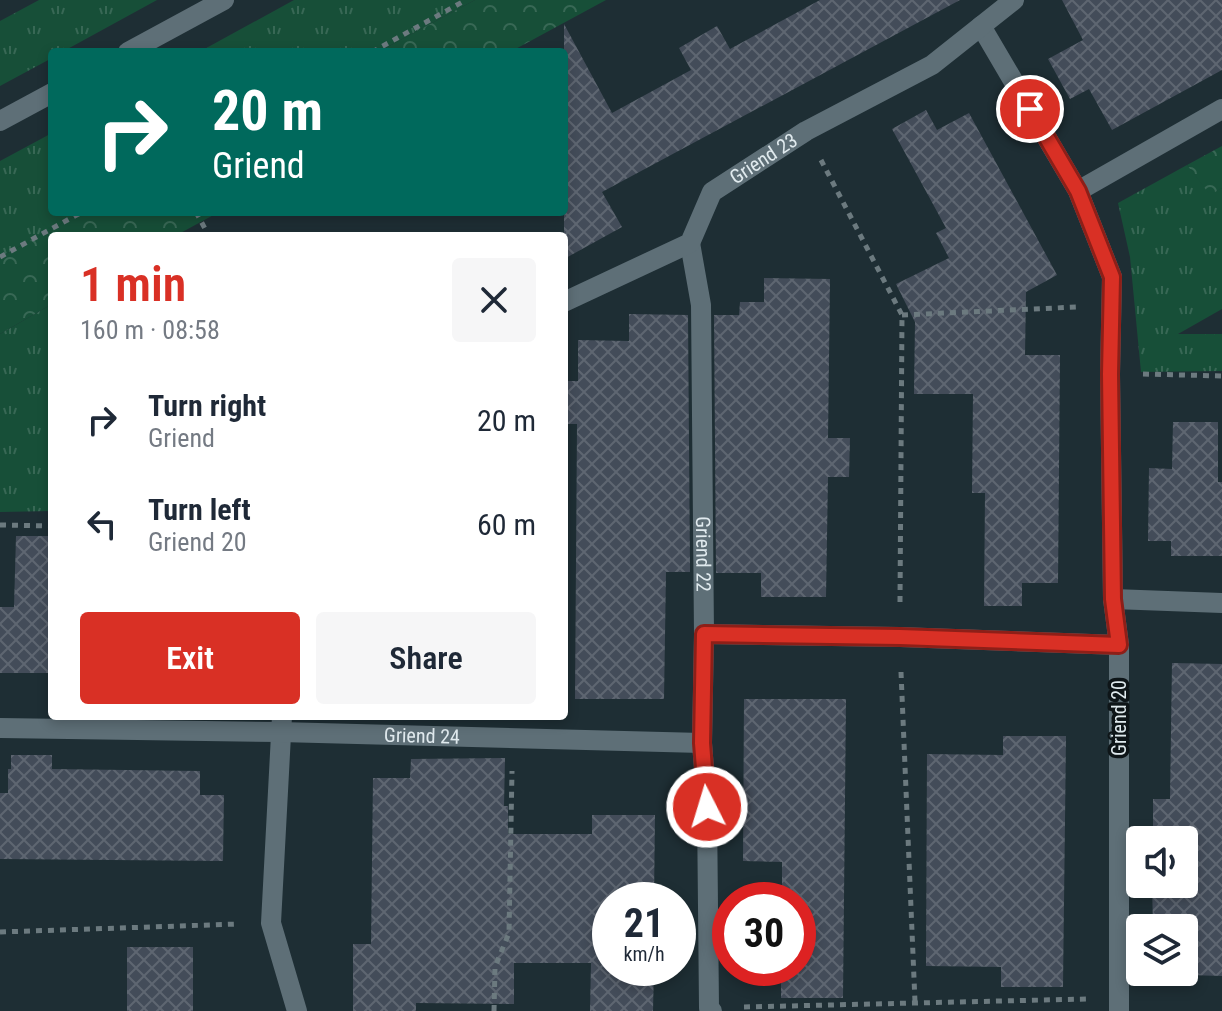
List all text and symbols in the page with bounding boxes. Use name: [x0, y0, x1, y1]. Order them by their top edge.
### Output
pin: [996, 75, 1064, 143]
text: 20 m: [212, 78, 323, 144]
icon: right: [80, 80, 184, 184]
icon: arrive: [1008, 87, 1052, 131]
street label: Griend 23: [725, 128, 802, 189]
text: Griend: [212, 145, 305, 187]
text: 1 min: [80, 256, 186, 313]
button: close: [452, 258, 536, 342]
text: 160 m · 08:58: [80, 315, 220, 345]
text: Turn right: [148, 388, 266, 423]
icon: right: [80, 398, 124, 442]
text: 20 m: [477, 403, 536, 438]
text: Griend: [148, 423, 215, 453]
text: Turn left: [148, 492, 251, 527]
icon: left: [80, 502, 124, 546]
text: 60 m: [477, 507, 536, 542]
street label: Griend 22: [691, 516, 716, 592]
text: Griend 20: [148, 527, 247, 557]
button: Exit: [80, 612, 300, 704]
button: Share: [316, 612, 536, 704]
street label: Griend 20: [1107, 680, 1131, 756]
street label: Griend 24: [384, 723, 460, 749]
position arrow: [665, 765, 749, 849]
map controls: [1126, 826, 1198, 986]
button: sound: [1126, 826, 1198, 898]
speed limit sign: 30: [712, 882, 816, 986]
text: 21: [624, 900, 664, 947]
button: layers: [1126, 914, 1198, 986]
text: km/h: [623, 942, 665, 966]

